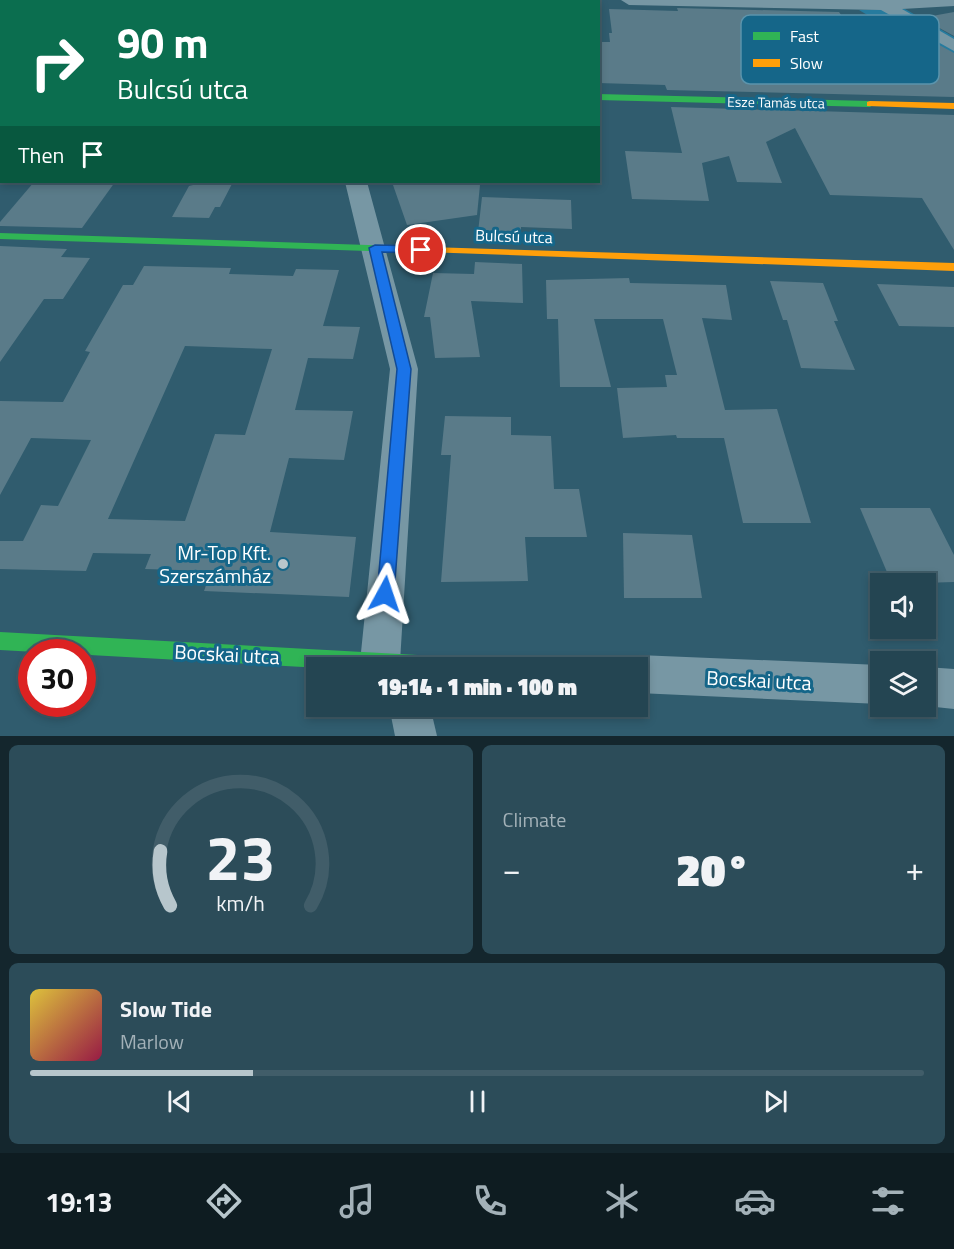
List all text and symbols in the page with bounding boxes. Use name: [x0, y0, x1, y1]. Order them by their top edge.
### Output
text: 90 m: [117, 10, 209, 74]
legend: [741, 15, 939, 84]
icon: right: [18, 24, 96, 102]
text: Fast: [790, 24, 819, 48]
text: Slow: [790, 51, 823, 75]
text: Bulcsú utca: [117, 68, 248, 109]
street label: Esze Tamás utca: [727, 91, 825, 113]
text: Then: [18, 138, 64, 172]
icon: arrive: [76, 138, 109, 171]
street label: Bulcsú utca: [475, 223, 553, 249]
pin: [395, 224, 446, 275]
icon: arrive: [404, 233, 437, 266]
place label: Mr-Top Kft. Szerszámház: [159, 537, 271, 591]
marker: Mr-Top Kft. Szerszámház: [276, 557, 290, 571]
position arrow: [353, 562, 417, 626]
map controls: [870, 573, 936, 717]
button: sound: [870, 573, 936, 639]
street label: Bocskai utca: [173, 636, 281, 672]
speed limit sign: 30: [18, 639, 96, 717]
button: layers: [870, 651, 936, 717]
street label: Bocskai utca: [705, 662, 813, 698]
text: 19:14 · 1 min · 100 m: [377, 670, 577, 704]
text: Climate: [503, 804, 566, 835]
text: 23: [206, 809, 276, 904]
text: 20°: [676, 835, 750, 903]
text: −: [503, 844, 521, 894]
text: +: [906, 844, 924, 894]
text: km/h: [216, 888, 265, 920]
text: Slow Tide: [120, 992, 212, 1026]
text: Marlow: [120, 1026, 184, 1057]
icon: previous: [163, 1085, 196, 1118]
icon: pause: [461, 1085, 494, 1118]
icon: next: [759, 1085, 792, 1118]
icon: directions: [203, 1180, 245, 1222]
icon: music: [336, 1180, 378, 1222]
icon: phone: [469, 1180, 511, 1222]
icon: climate: [601, 1180, 643, 1222]
icon: car: [734, 1180, 776, 1222]
icon: filters: [867, 1180, 909, 1222]
text: 19:13: [45, 1181, 113, 1222]

